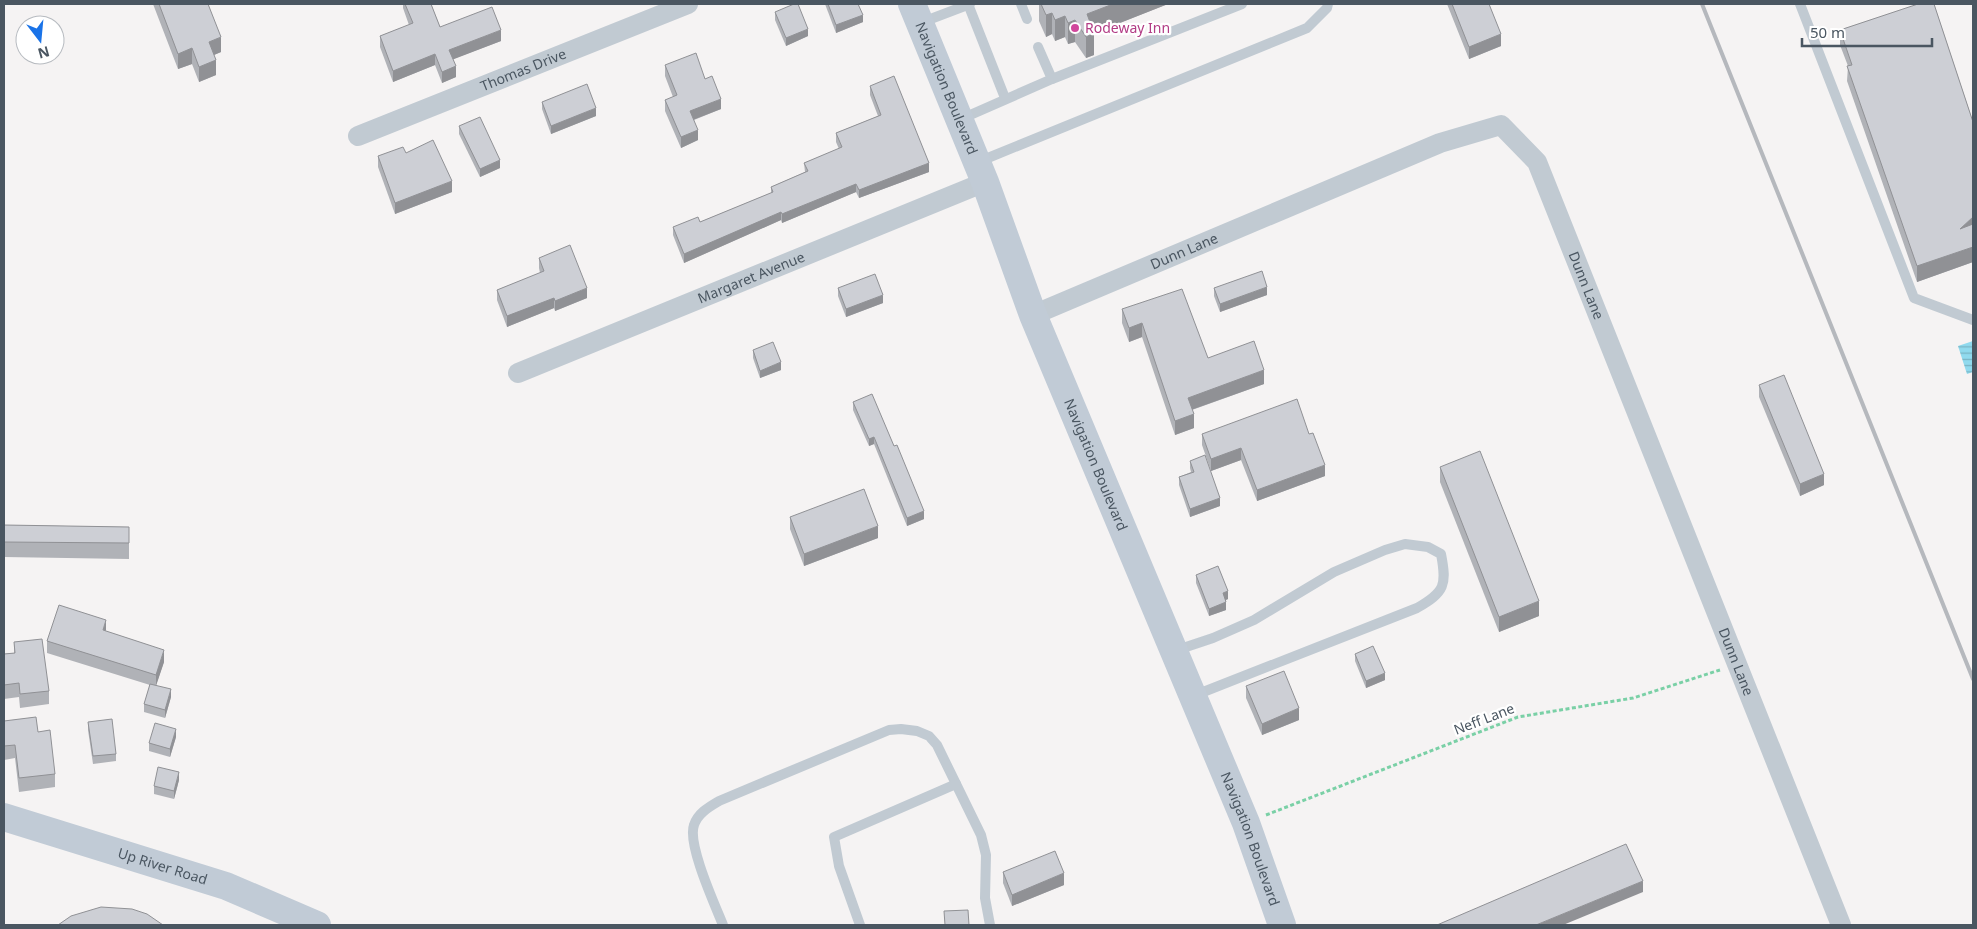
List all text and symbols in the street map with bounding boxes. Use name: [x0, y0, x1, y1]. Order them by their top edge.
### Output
north arrow: [15, 15, 65, 65]
scale bar: [1802, 15, 1932, 47]
place label: Rodeway Inn: [1085, 18, 1170, 37]
street label: Navigation Boulevard: [911, 19, 983, 157]
marker: Rodeway Inn: [1069, 22, 1081, 34]
text: 50 m: [1810, 22, 1845, 42]
text: N: [36, 42, 52, 64]
street label: Thomas Drive: [477, 44, 569, 95]
street label: Dunn Lane: [1147, 228, 1221, 273]
street label: Margaret Avenue: [695, 247, 808, 308]
street label: Dunn Lane: [1565, 249, 1609, 322]
street label: Navigation Boulevard: [1060, 395, 1132, 533]
street label: Dunn Lane: [1714, 625, 1759, 698]
street label: Neff Lane: [1451, 698, 1517, 739]
street label: Navigation Boulevard: [1217, 769, 1284, 908]
street label: Up River Road: [115, 843, 210, 889]

